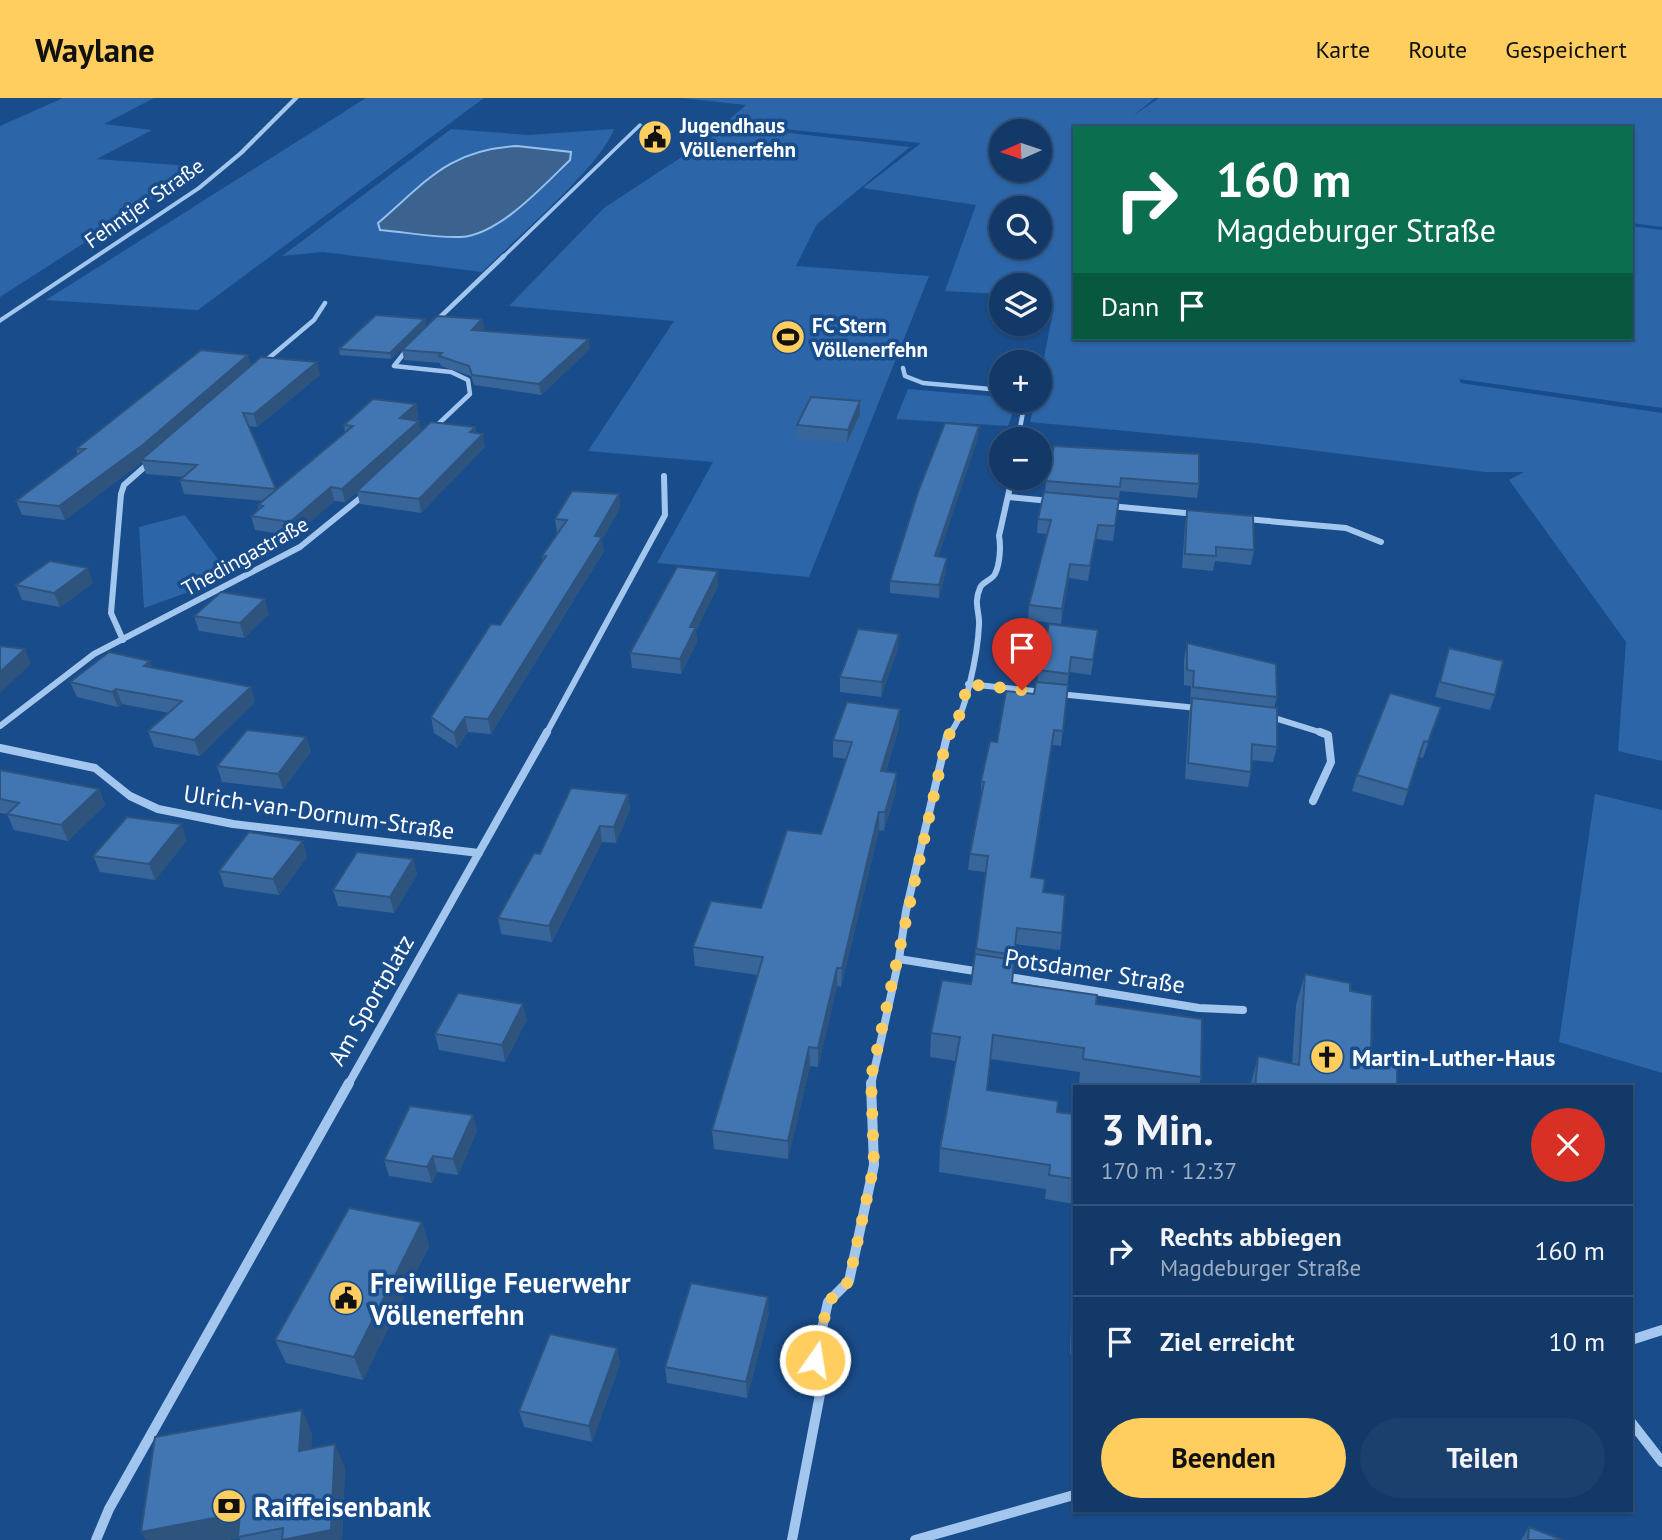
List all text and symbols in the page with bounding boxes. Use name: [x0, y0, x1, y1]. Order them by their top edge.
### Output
text: Waylane: [35, 28, 155, 71]
text: Karte: [1315, 34, 1370, 65]
text: Route: [1408, 34, 1467, 65]
text: Gespeichert: [1505, 34, 1627, 65]
place label: Jugendhaus Völlenerfehn: [679, 112, 796, 163]
public building icon: Jugendhaus Völlenerfehn: [636, 118, 674, 156]
north arrow: [989, 119, 1052, 182]
map controls: [989, 119, 1052, 490]
text: 160 m: [1216, 147, 1351, 211]
street label: Fehntjer Straße: [79, 152, 209, 254]
icon: right: [1101, 154, 1192, 245]
button: search: [989, 196, 1052, 259]
text: Magdeburger Straße: [1216, 209, 1496, 251]
button: layers: [989, 273, 1052, 336]
icon: arrive: [1173, 287, 1211, 325]
text: Dann: [1101, 290, 1159, 323]
place label: FC Stern Völlenerfehn: [811, 312, 928, 363]
sports icon: FC Stern Völlenerfehn: [769, 318, 807, 356]
button: +: [989, 350, 1052, 413]
button: −: [989, 427, 1052, 490]
street label: Thedingastraße: [177, 510, 313, 602]
pin: [992, 618, 1052, 690]
icon: arrive: [1003, 629, 1041, 667]
street label: Ulrich-van-Dornum-Straße: [182, 778, 456, 846]
street label: Am Sportplatz: [321, 929, 421, 1071]
street label: Potsdamer Straße: [1003, 941, 1187, 1001]
church icon: Martin-Luther-Haus: [1308, 1038, 1346, 1076]
place label: Martin-Luther-Haus: [1352, 1042, 1555, 1073]
text: 3 Min.: [1101, 1102, 1214, 1157]
button: close: [1531, 1108, 1605, 1182]
text: 170 m · 12:37: [1101, 1156, 1237, 1185]
text: Rechts abbiegen: [1160, 1220, 1342, 1253]
icon: right: [1101, 1232, 1139, 1270]
text: 160 m: [1534, 1234, 1605, 1267]
text: Magdeburger Straße: [1160, 1253, 1361, 1282]
place label: Freiwillige Feuerwehr Völlenerfehn: [369, 1264, 631, 1333]
public building icon: Freiwillige Feuerwehr Völlenerfehn: [327, 1279, 365, 1317]
position arrow: [778, 1323, 852, 1397]
icon: arrive: [1101, 1323, 1139, 1361]
text: Ziel erreicht: [1160, 1325, 1295, 1358]
text: 10 m: [1549, 1325, 1605, 1358]
button: Beenden: [1101, 1418, 1346, 1498]
button: Teilen: [1360, 1418, 1605, 1498]
bank icon: Raiffeisenbank: [210, 1487, 248, 1525]
place label: Raiffeisenbank: [254, 1488, 431, 1525]

